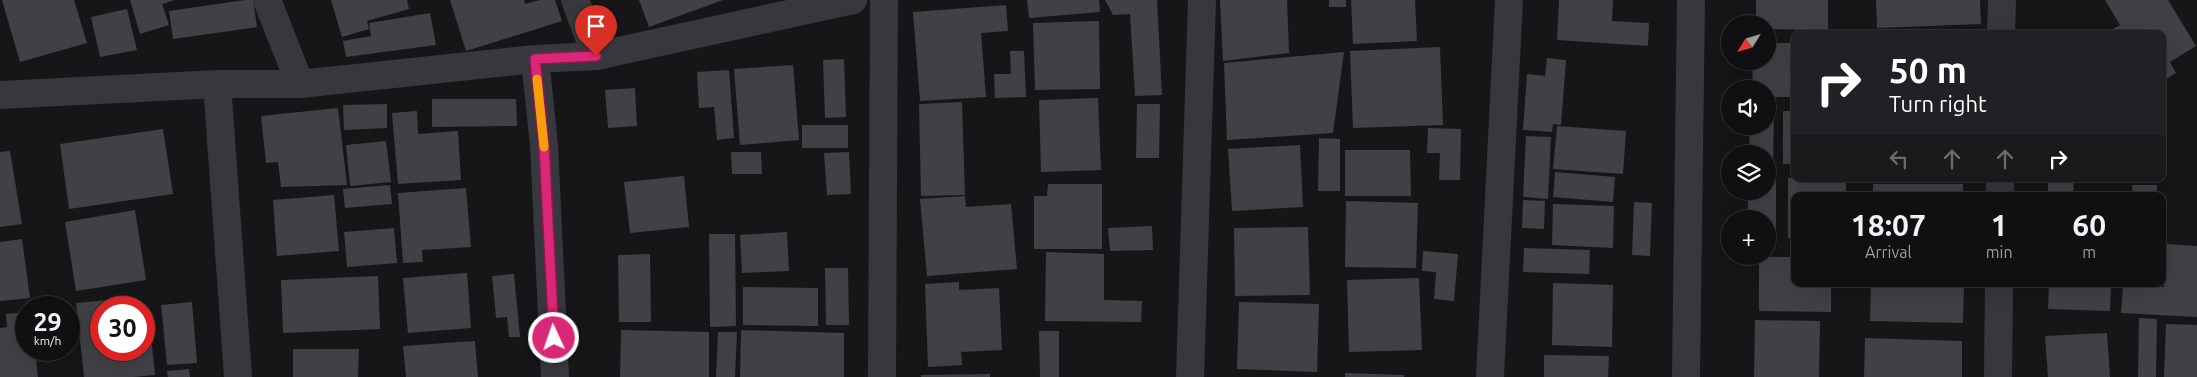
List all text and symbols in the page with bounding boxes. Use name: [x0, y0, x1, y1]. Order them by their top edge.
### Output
pin: [575, 5, 617, 56]
icon: arrive: [582, 12, 610, 40]
north arrow: [1721, 15, 1776, 70]
map controls: [1721, 15, 1776, 265]
icon: right: [1806, 50, 1871, 115]
text: 50 m: [1889, 50, 1967, 90]
button: sound: [1721, 80, 1776, 135]
text: Turn right: [1889, 91, 1987, 116]
button: layers: [1721, 145, 1776, 200]
icon: left: [1885, 145, 1913, 173]
icon: ahead: [1938, 145, 1966, 173]
icon: ahead: [1991, 145, 2019, 173]
icon: right: [2044, 145, 2072, 173]
text: 18:07: [1851, 208, 1926, 242]
text: 1: [1991, 208, 2008, 242]
text: 60: [2072, 208, 2106, 242]
button: +: [1721, 210, 1776, 265]
text: Arrival: [1865, 243, 1912, 261]
text: min: [1986, 243, 2013, 261]
text: m: [2082, 243, 2096, 261]
speed limit sign: 30: [90, 296, 155, 361]
text: 29: [33, 308, 62, 336]
position arrow: [527, 311, 579, 363]
text: km/h: [34, 334, 61, 347]

